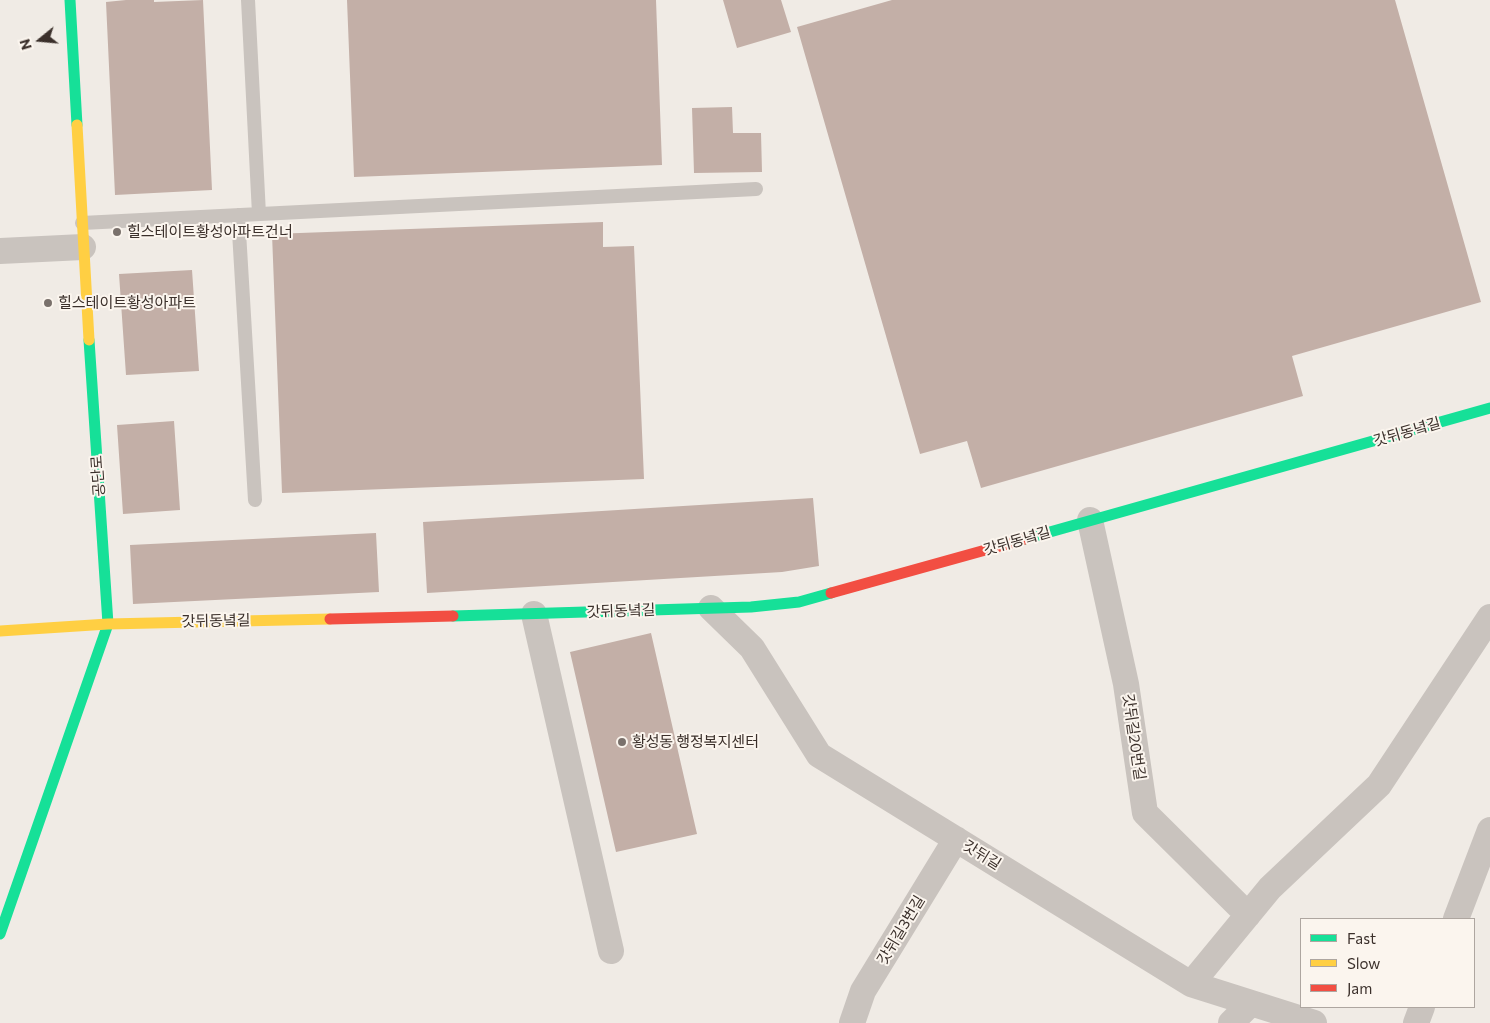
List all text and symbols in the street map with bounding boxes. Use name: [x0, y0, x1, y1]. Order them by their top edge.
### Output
north arrow: [15, 15, 65, 65]
text: N: [16, 37, 35, 52]
place label: 힐스테이트황성아파트건너: [127, 223, 293, 241]
marker: 힐스테이트황성아파트건너: [111, 226, 123, 238]
place label: 힐스테이트황성아파트: [58, 294, 196, 312]
marker: 힐스테이트황성아파트: [42, 297, 54, 309]
street label: 갓뒤동녘길: [1371, 414, 1443, 450]
street label: 공단로: [88, 455, 108, 497]
street label: 갓뒤동녘길: [981, 523, 1053, 559]
street label: 갓뒤동녘길: [586, 601, 656, 621]
street label: 갓뒤동녘길: [181, 611, 251, 631]
street label: 갓뒤길20번길: [1119, 693, 1149, 781]
place label: 황성동 행정복지센터: [632, 733, 759, 751]
marker: 황성동 행정복지센터: [616, 736, 628, 748]
street label: 갓뒤길: [960, 836, 1004, 874]
street label: 갓뒤길3번길: [873, 892, 929, 968]
legend: [1300, 918, 1475, 1008]
text: Fast: [1347, 929, 1376, 947]
text: Slow: [1347, 954, 1380, 972]
text: Jam: [1347, 979, 1372, 997]

